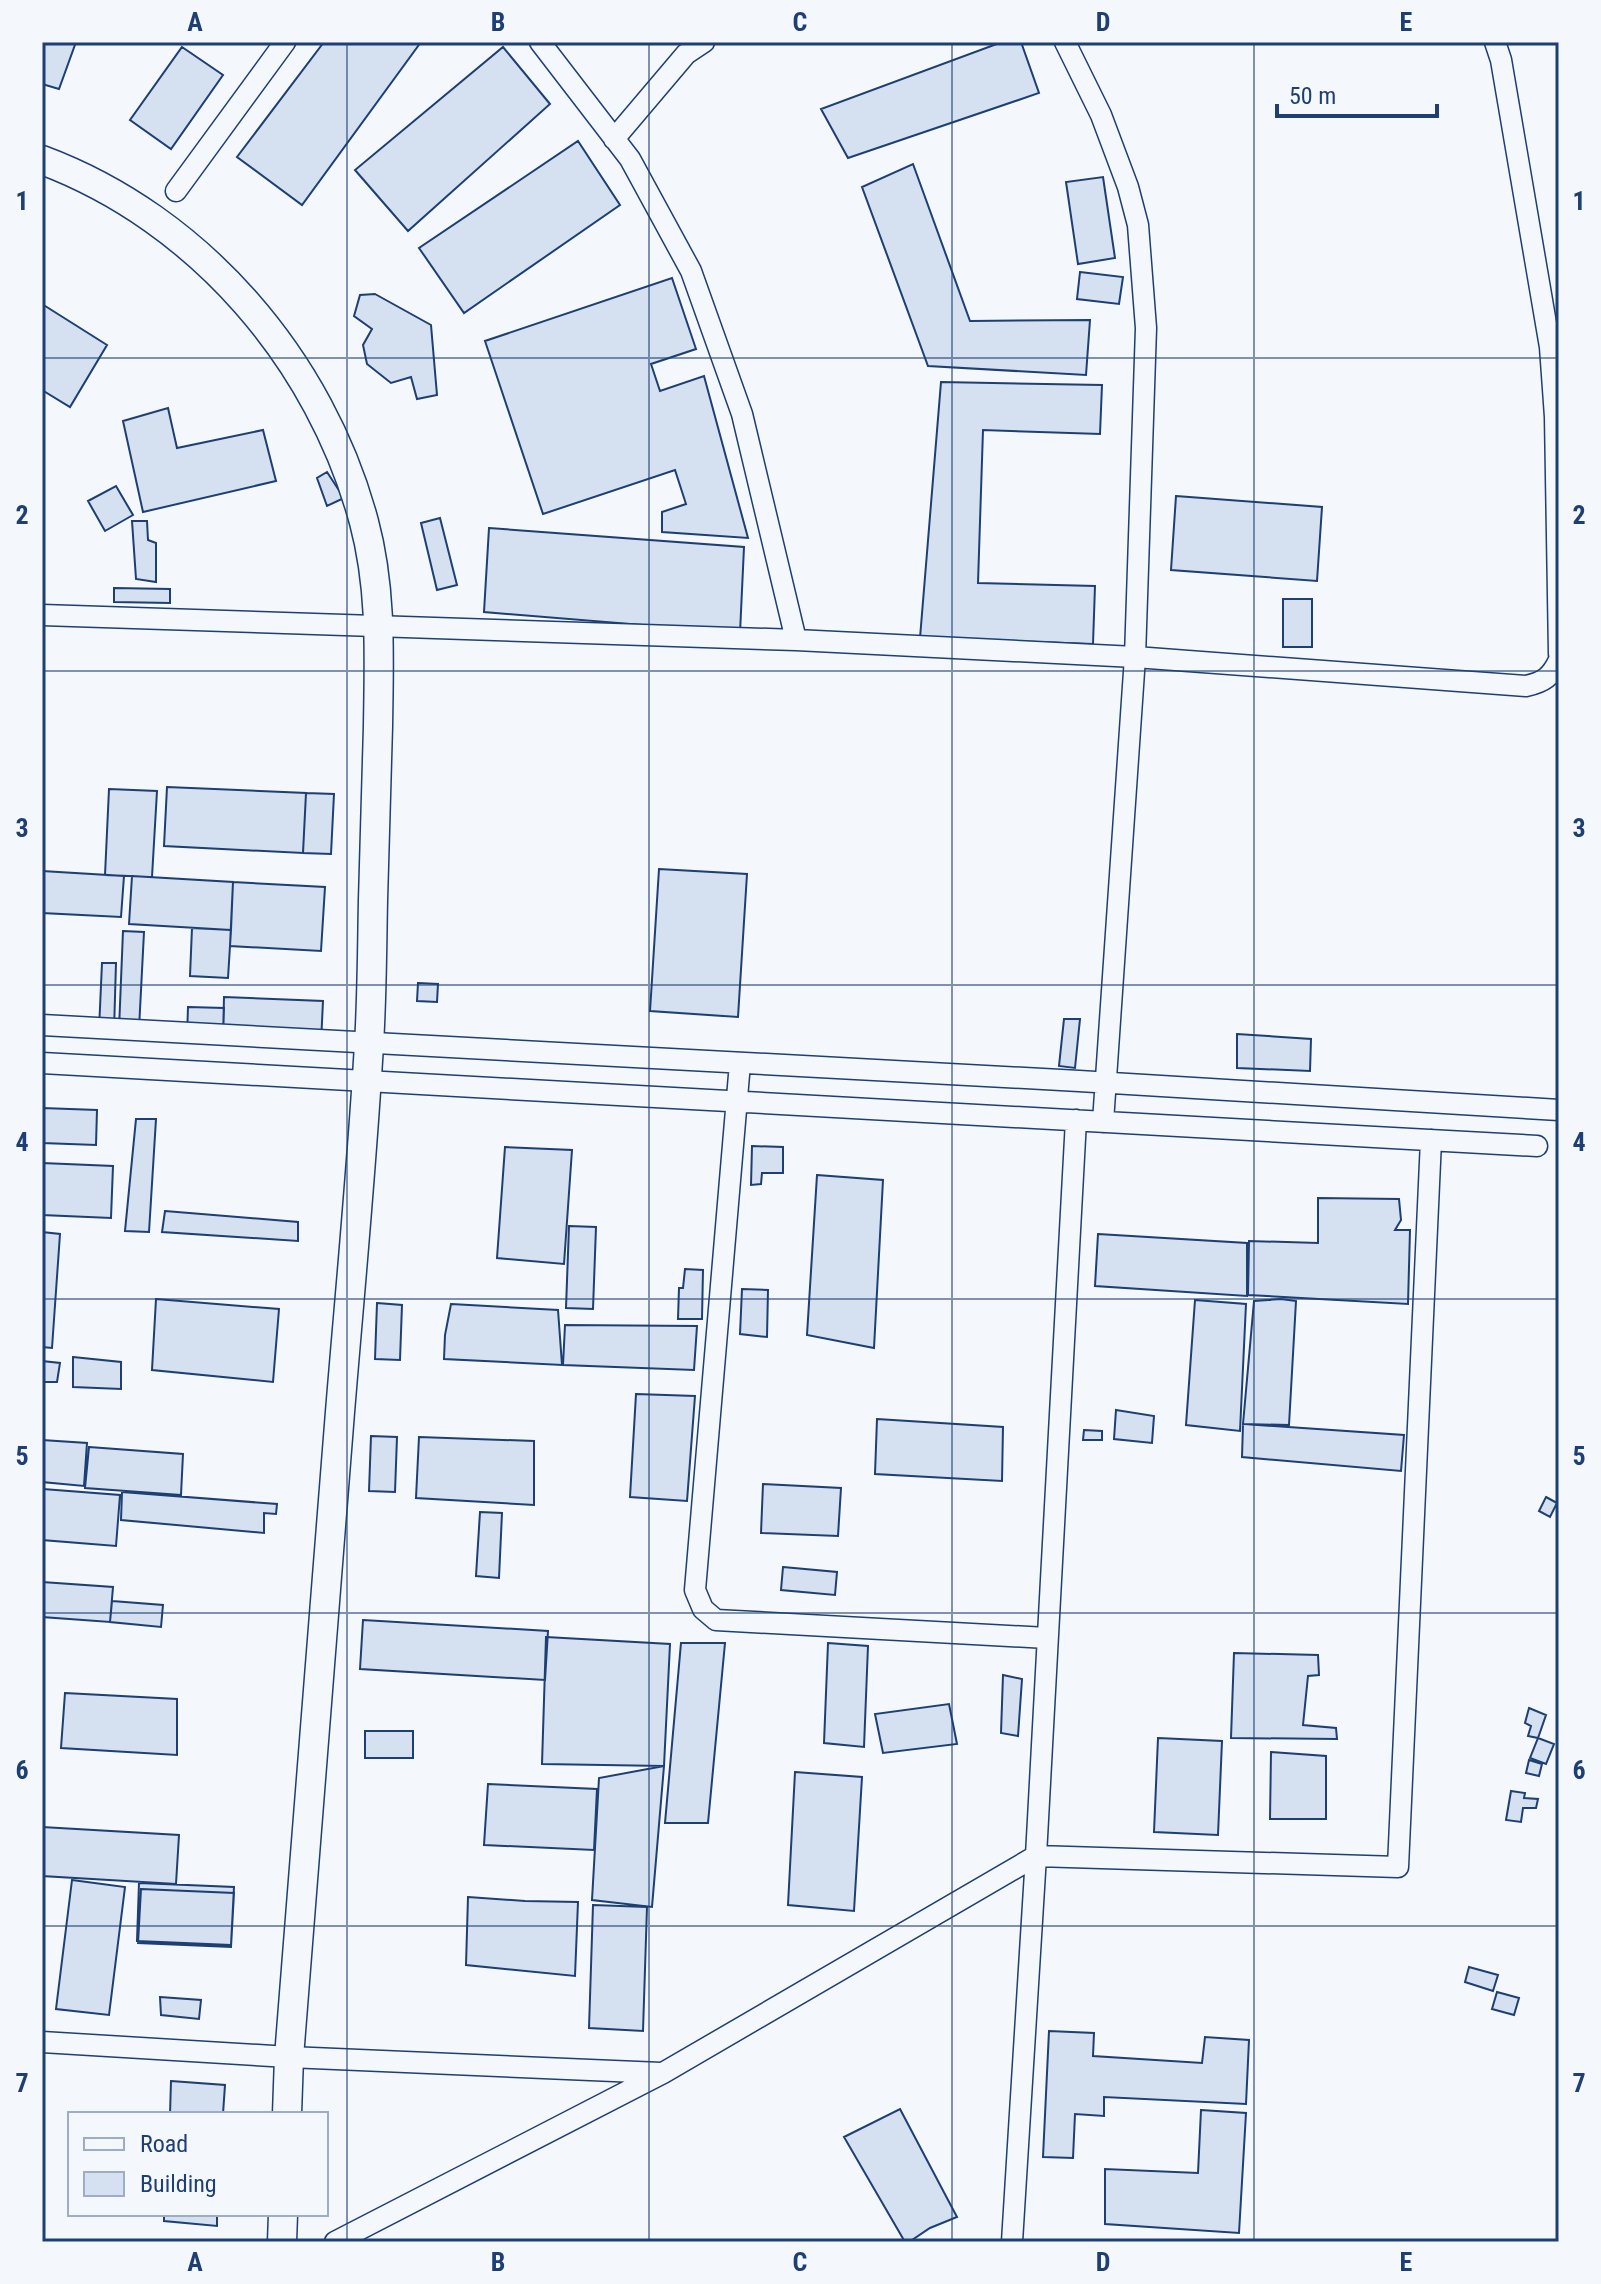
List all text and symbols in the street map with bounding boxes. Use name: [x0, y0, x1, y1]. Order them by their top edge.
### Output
text: A: [187, 7, 203, 37]
text: B: [491, 7, 505, 37]
text: C: [793, 7, 808, 37]
text: D: [1096, 7, 1110, 37]
text: E: [1400, 7, 1413, 37]
scale bar: [1277, 68, 1437, 118]
text: 50 m: [1289, 82, 1336, 110]
text: 1: [15, 186, 29, 216]
text: 1: [1572, 186, 1586, 216]
text: 2: [15, 500, 29, 530]
text: 2: [1572, 500, 1586, 530]
text: 3: [15, 813, 29, 843]
text: 3: [1572, 813, 1586, 843]
text: 4: [15, 1127, 29, 1157]
text: 4: [1572, 1127, 1586, 1157]
text: 5: [15, 1441, 29, 1471]
text: 5: [1572, 1441, 1586, 1471]
text: 6: [15, 1755, 29, 1785]
text: 6: [1572, 1755, 1586, 1785]
text: 7: [15, 2068, 29, 2098]
text: 7: [1572, 2068, 1586, 2098]
legend: [68, 2112, 328, 2216]
text: Road: [140, 2130, 188, 2158]
text: Building: [140, 2170, 217, 2198]
text: A: [187, 2247, 203, 2277]
text: B: [491, 2247, 505, 2277]
text: C: [793, 2247, 808, 2277]
text: D: [1096, 2247, 1110, 2277]
text: E: [1400, 2247, 1413, 2277]

